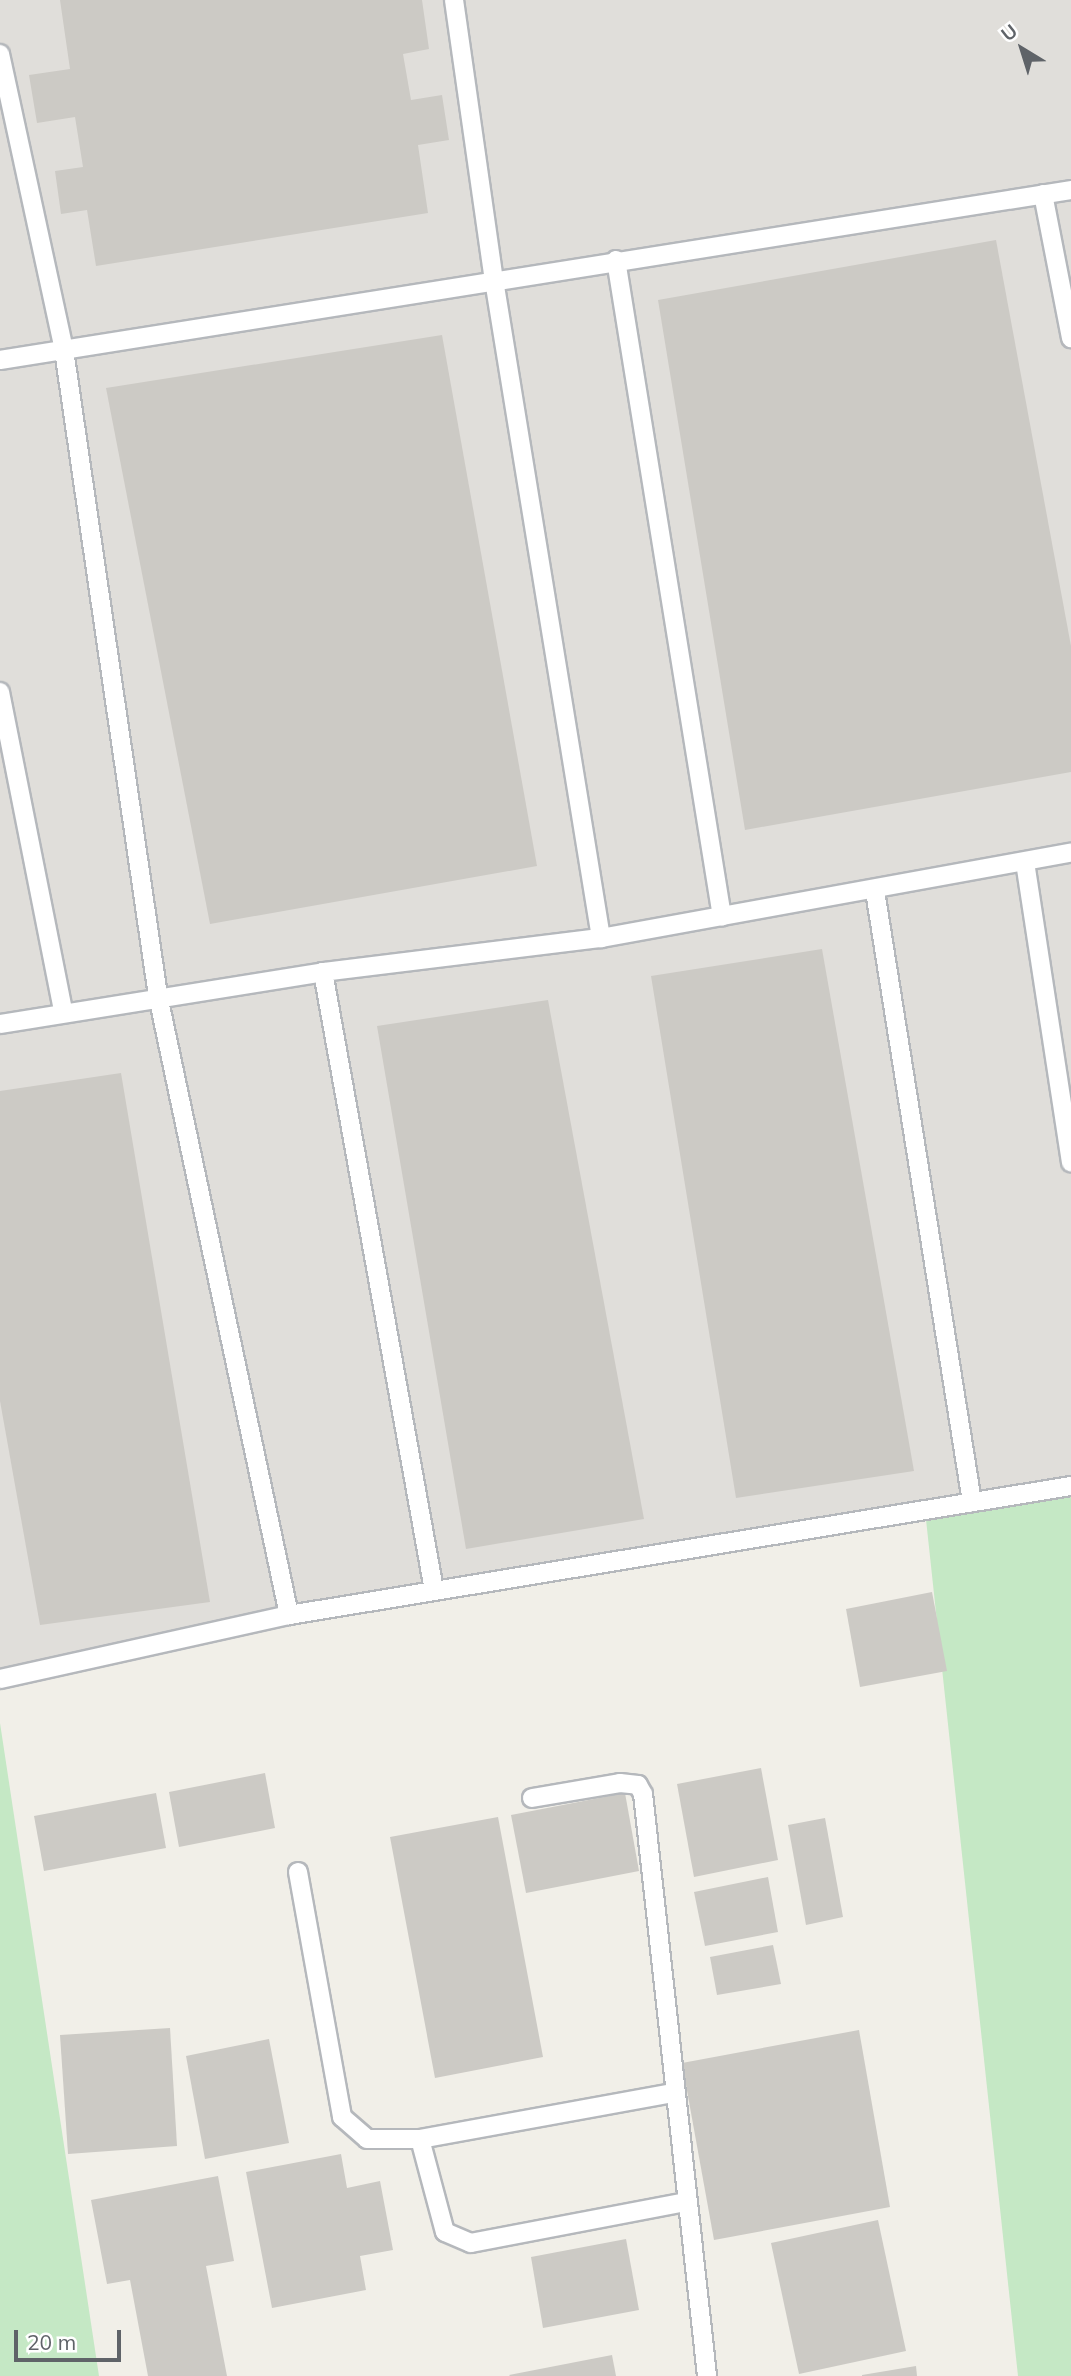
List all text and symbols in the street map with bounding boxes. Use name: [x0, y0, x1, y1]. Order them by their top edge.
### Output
north arrow: [987, 14, 1057, 84]
text: U: [996, 19, 1022, 46]
scale bar: [18, 2316, 124, 2360]
text: 20 m: [27, 2329, 76, 2355]

